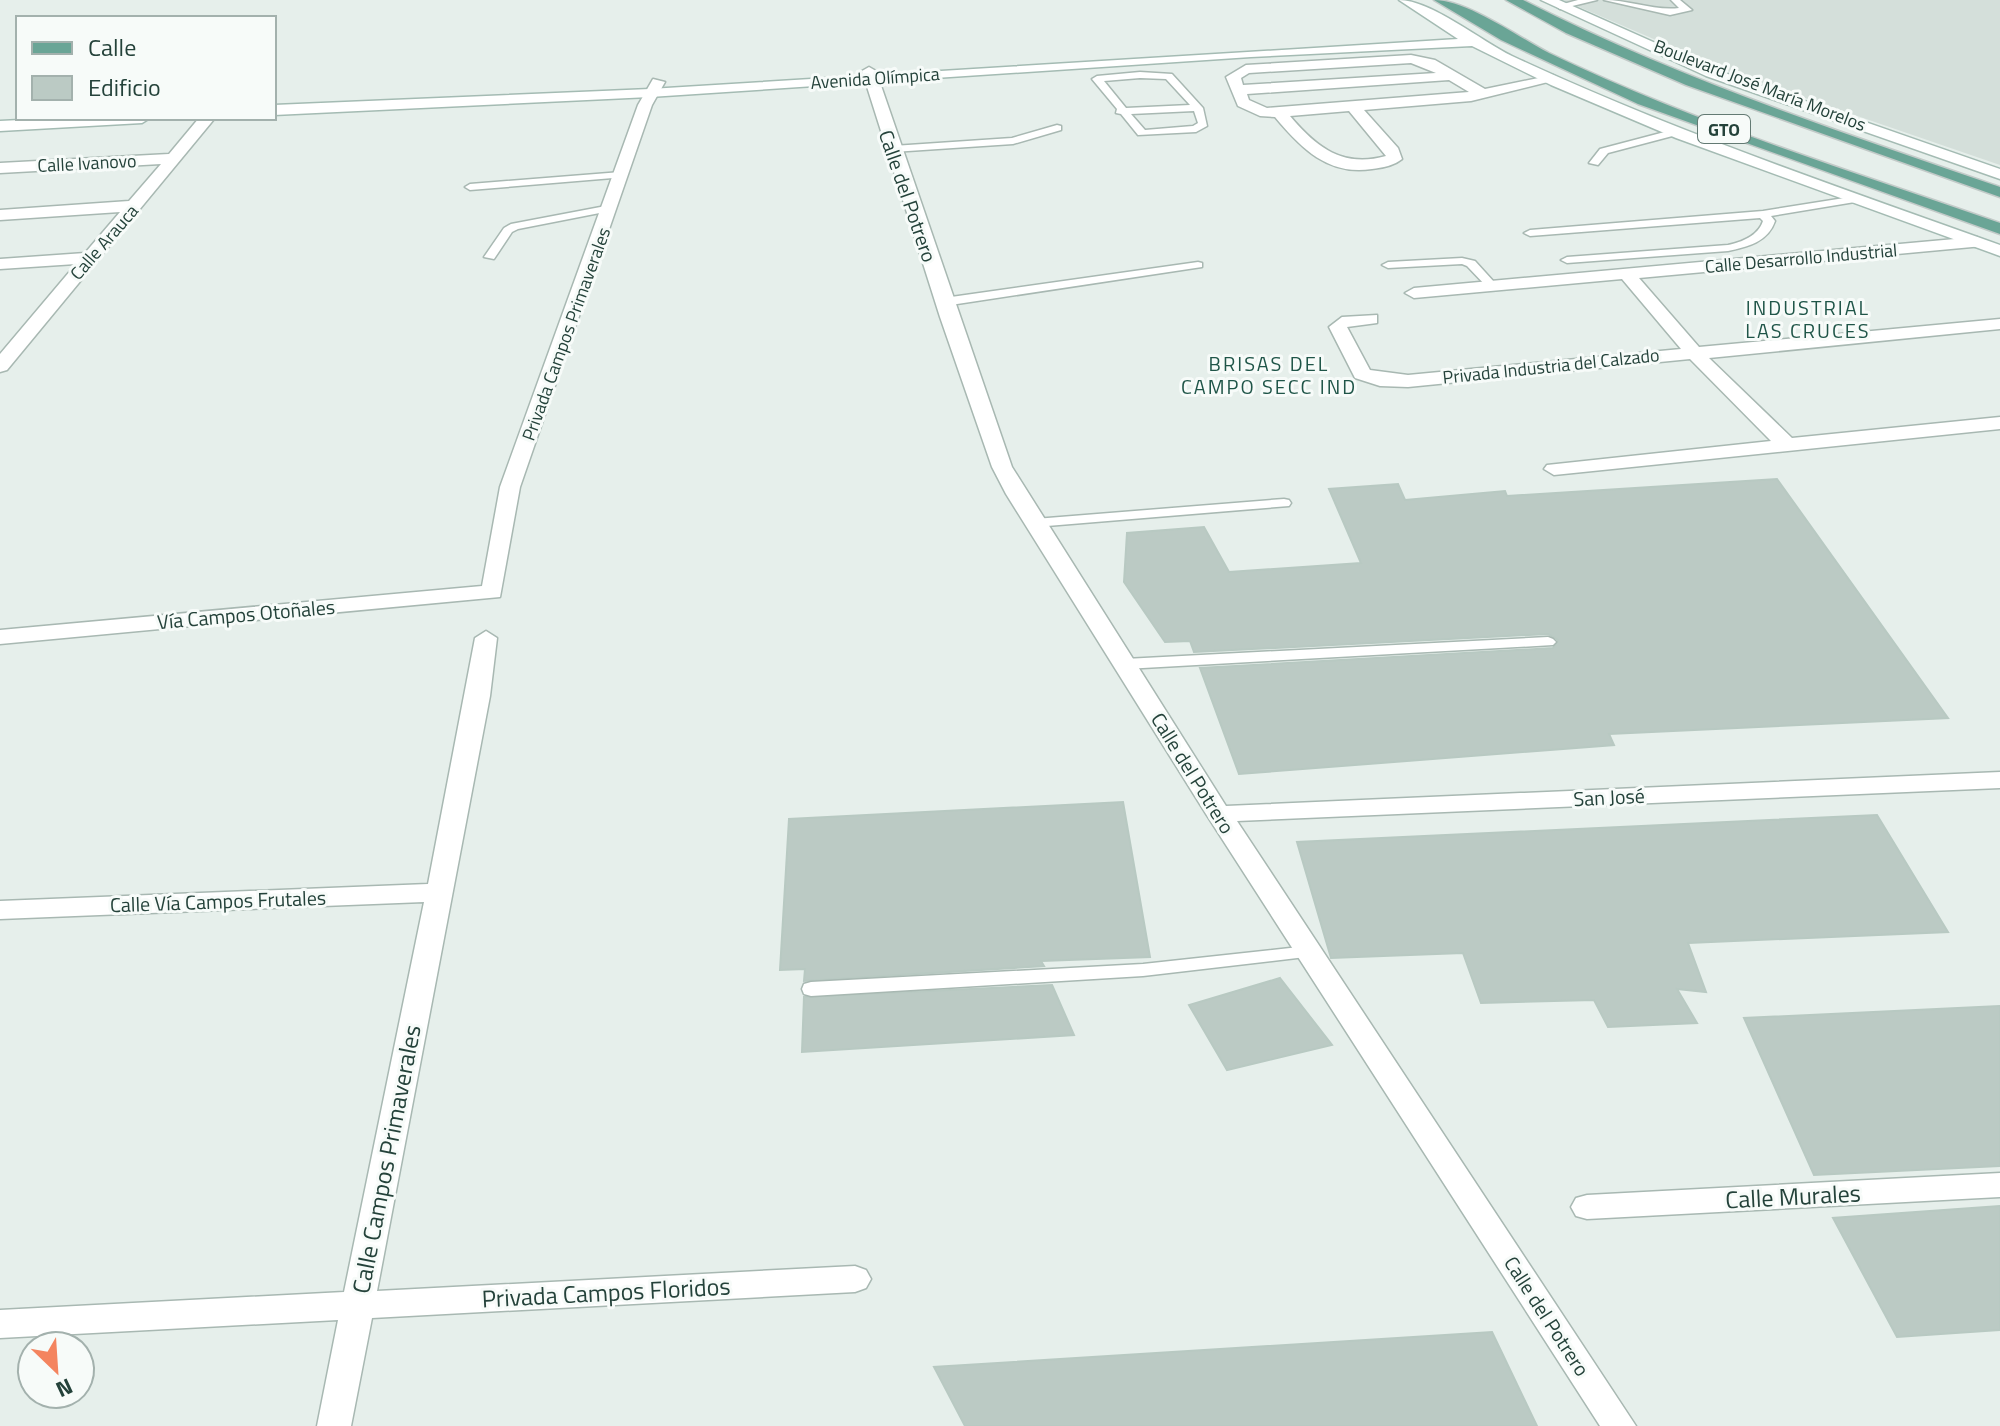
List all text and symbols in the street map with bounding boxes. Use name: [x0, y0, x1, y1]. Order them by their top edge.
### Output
legend: [16, 16, 276, 120]
text: Calle: [88, 29, 136, 65]
street label: Boulevard José María Morelos: [1650, 32, 1870, 138]
street label: Avenida Olímpica: [810, 60, 940, 96]
text: Edificio: [88, 69, 161, 105]
road number: GTO: [1698, 115, 1750, 143]
street label: Calle del Potrero: [871, 126, 945, 266]
street label: Calle Ivanovo: [37, 147, 137, 179]
street label: Calle Arauca: [63, 198, 145, 286]
street label: Privada Campos Primaverales: [515, 224, 617, 444]
street label: Calle Desarrollo Industrial: [1704, 236, 1898, 280]
district label: INDUSTRIAL LAS CRUCES: [1745, 292, 1871, 346]
street label: Privada Industria del Calzado: [1441, 341, 1661, 391]
district label: BRISAS DEL CAMPO SECC IND: [1181, 348, 1357, 402]
street label: Vía Campos Otoñales: [156, 591, 336, 637]
street label: Calle del Potrero: [1143, 706, 1243, 840]
street label: San José: [1572, 780, 1646, 814]
street label: Calle Vía Campos Frutales: [109, 882, 327, 920]
street label: Calle Campos Primaverales: [342, 1022, 430, 1296]
street label: Calle Murales: [1724, 1174, 1862, 1218]
street label: Calle del Potrero: [1496, 1250, 1598, 1382]
street label: Privada Campos Floridos: [481, 1268, 731, 1316]
north arrow: [16, 1330, 96, 1410]
text: N: [50, 1369, 79, 1407]

